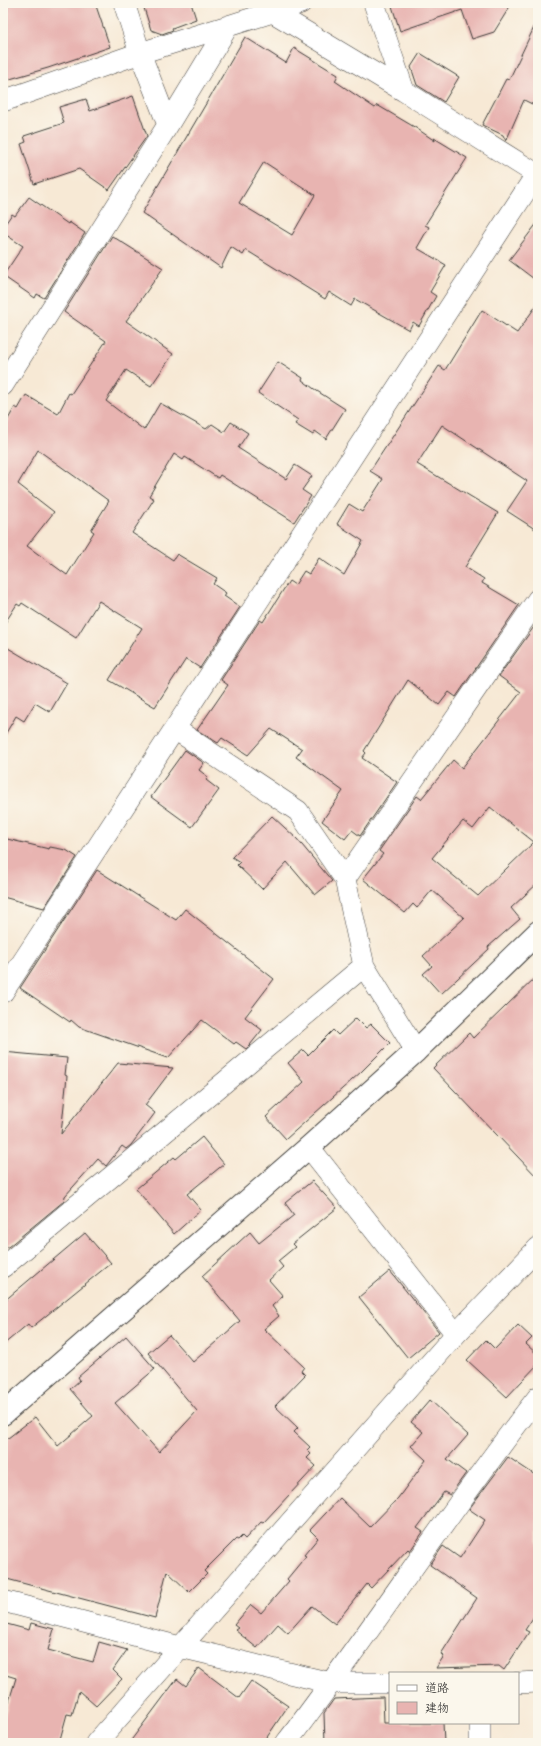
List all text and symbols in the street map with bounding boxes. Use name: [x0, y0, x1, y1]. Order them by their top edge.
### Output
legend: [389, 1672, 519, 1724]
text: 道路: [425, 1680, 449, 1696]
text: 建物: [425, 1700, 449, 1716]

